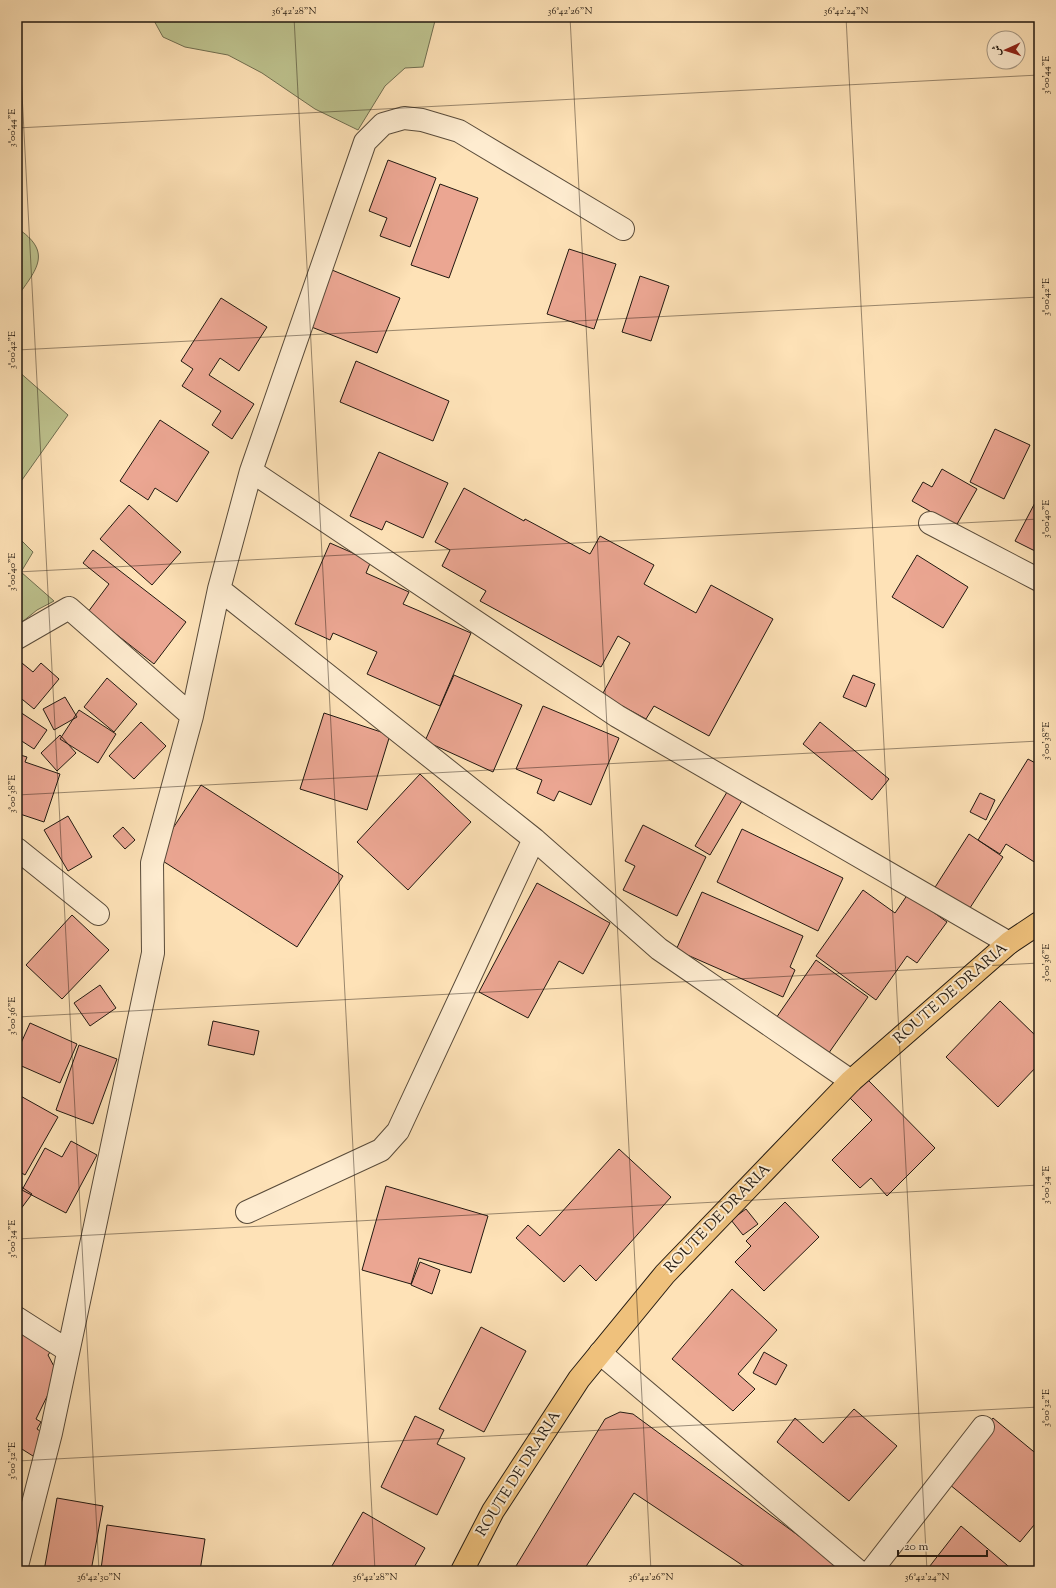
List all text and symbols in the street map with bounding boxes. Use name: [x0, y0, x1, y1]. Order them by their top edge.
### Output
text: 36°42'28"N: [272, 4, 316, 19]
text: 36°42'26"N: [548, 4, 592, 19]
text: 36°42'24"N: [824, 4, 868, 19]
north arrow: [986, 30, 1026, 70]
text: ش: [989, 45, 1005, 56]
text: 3°00'44"E: [1039, 56, 1054, 94]
text: 3°00'44"E: [5, 109, 20, 147]
text: 3°00'42"E: [1039, 278, 1054, 316]
text: 3°00'42"E: [5, 331, 20, 369]
text: 3°00'40"E: [1039, 500, 1054, 538]
text: 3°00'40"E: [5, 553, 20, 591]
text: 3°00'38"E: [1039, 722, 1054, 760]
text: 3°00'38"E: [5, 775, 20, 813]
street label: ROUTE DE DRARIA: [889, 939, 1013, 1049]
text: 3°00'36"E: [1039, 944, 1054, 982]
text: 3°00'36"E: [5, 997, 20, 1035]
street label: ROUTE DE DRARIA: [660, 1160, 776, 1278]
text: 3°00'34"E: [1039, 1166, 1054, 1204]
text: 3°00'34"E: [5, 1220, 20, 1258]
text: 3°00'32"E: [1039, 1389, 1054, 1427]
street label: ROUTE DE DRARIA: [472, 1407, 566, 1541]
text: 3°00'32"E: [5, 1442, 20, 1480]
scale bar: [898, 1532, 987, 1558]
text: 20 m: [904, 1538, 929, 1556]
text: 36°42'30"N: [77, 1570, 121, 1585]
text: 36°42'28"N: [353, 1570, 397, 1585]
text: 36°42'26"N: [629, 1570, 673, 1585]
text: 36°42'24"N: [905, 1570, 949, 1585]

